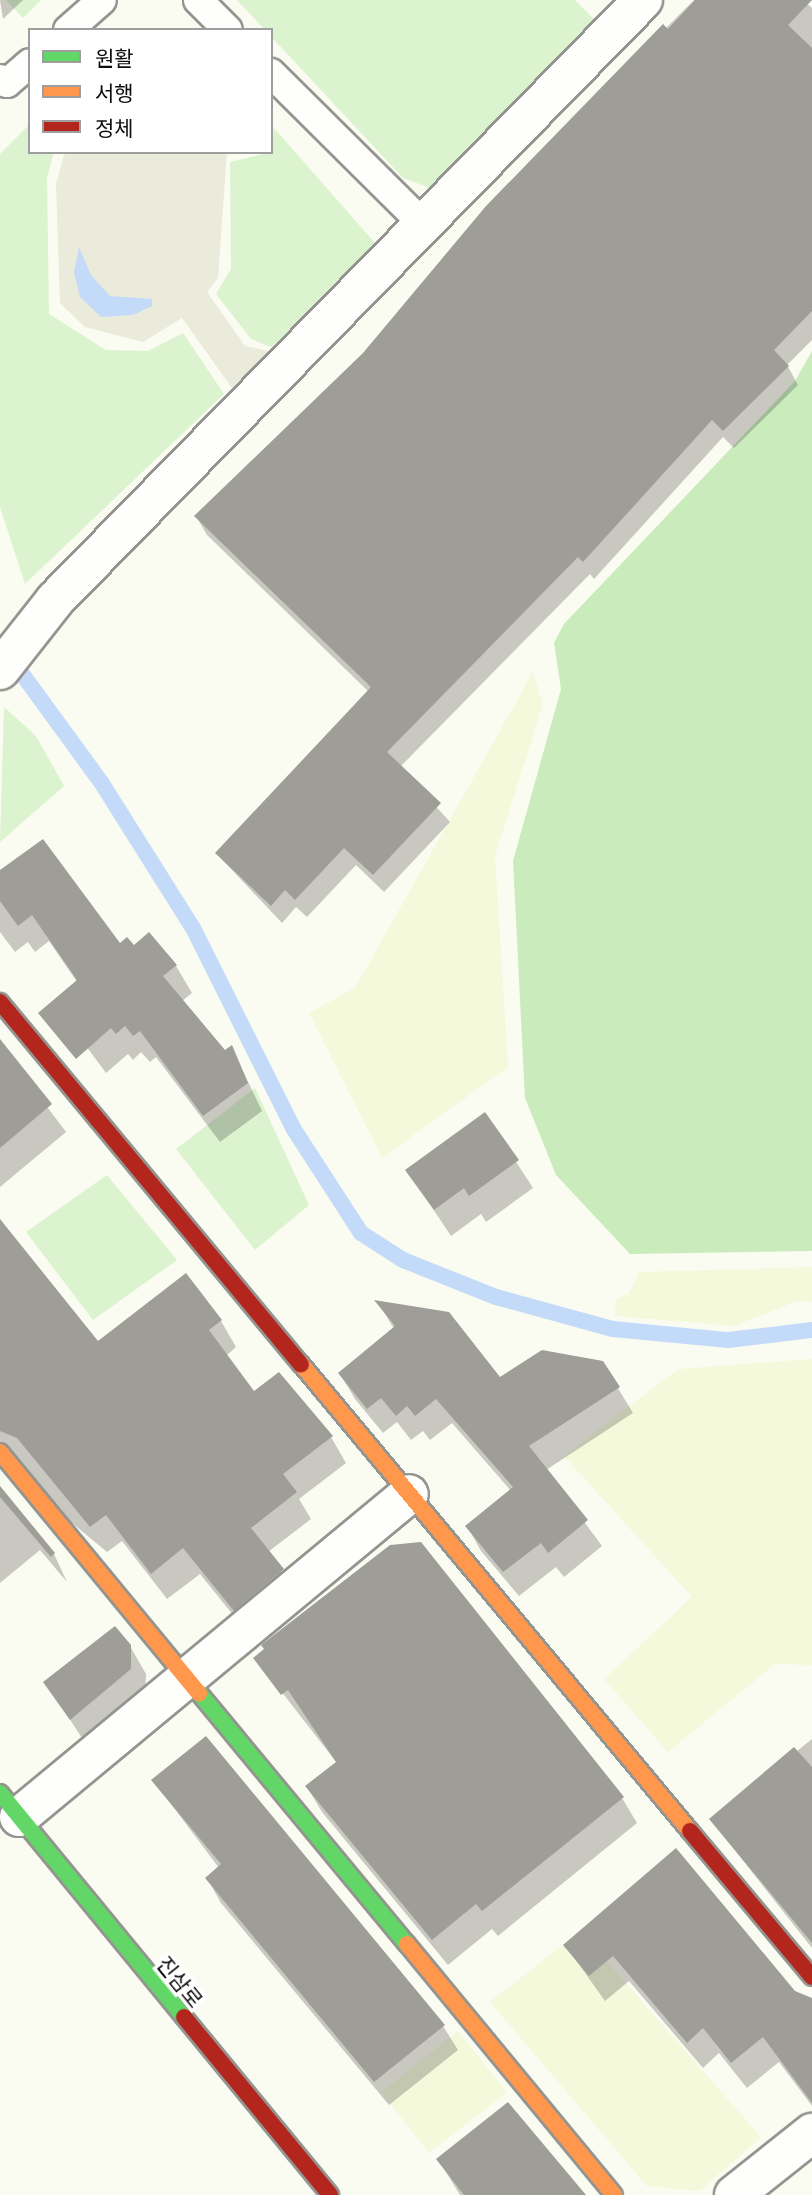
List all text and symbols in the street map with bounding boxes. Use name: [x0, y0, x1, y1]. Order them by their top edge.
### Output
legend: [28, 28, 273, 154]
text: 원활: [95, 41, 134, 72]
text: 서행: [95, 76, 134, 107]
text: 정체: [95, 111, 134, 142]
street label: 진삼로: [153, 1951, 209, 2011]

